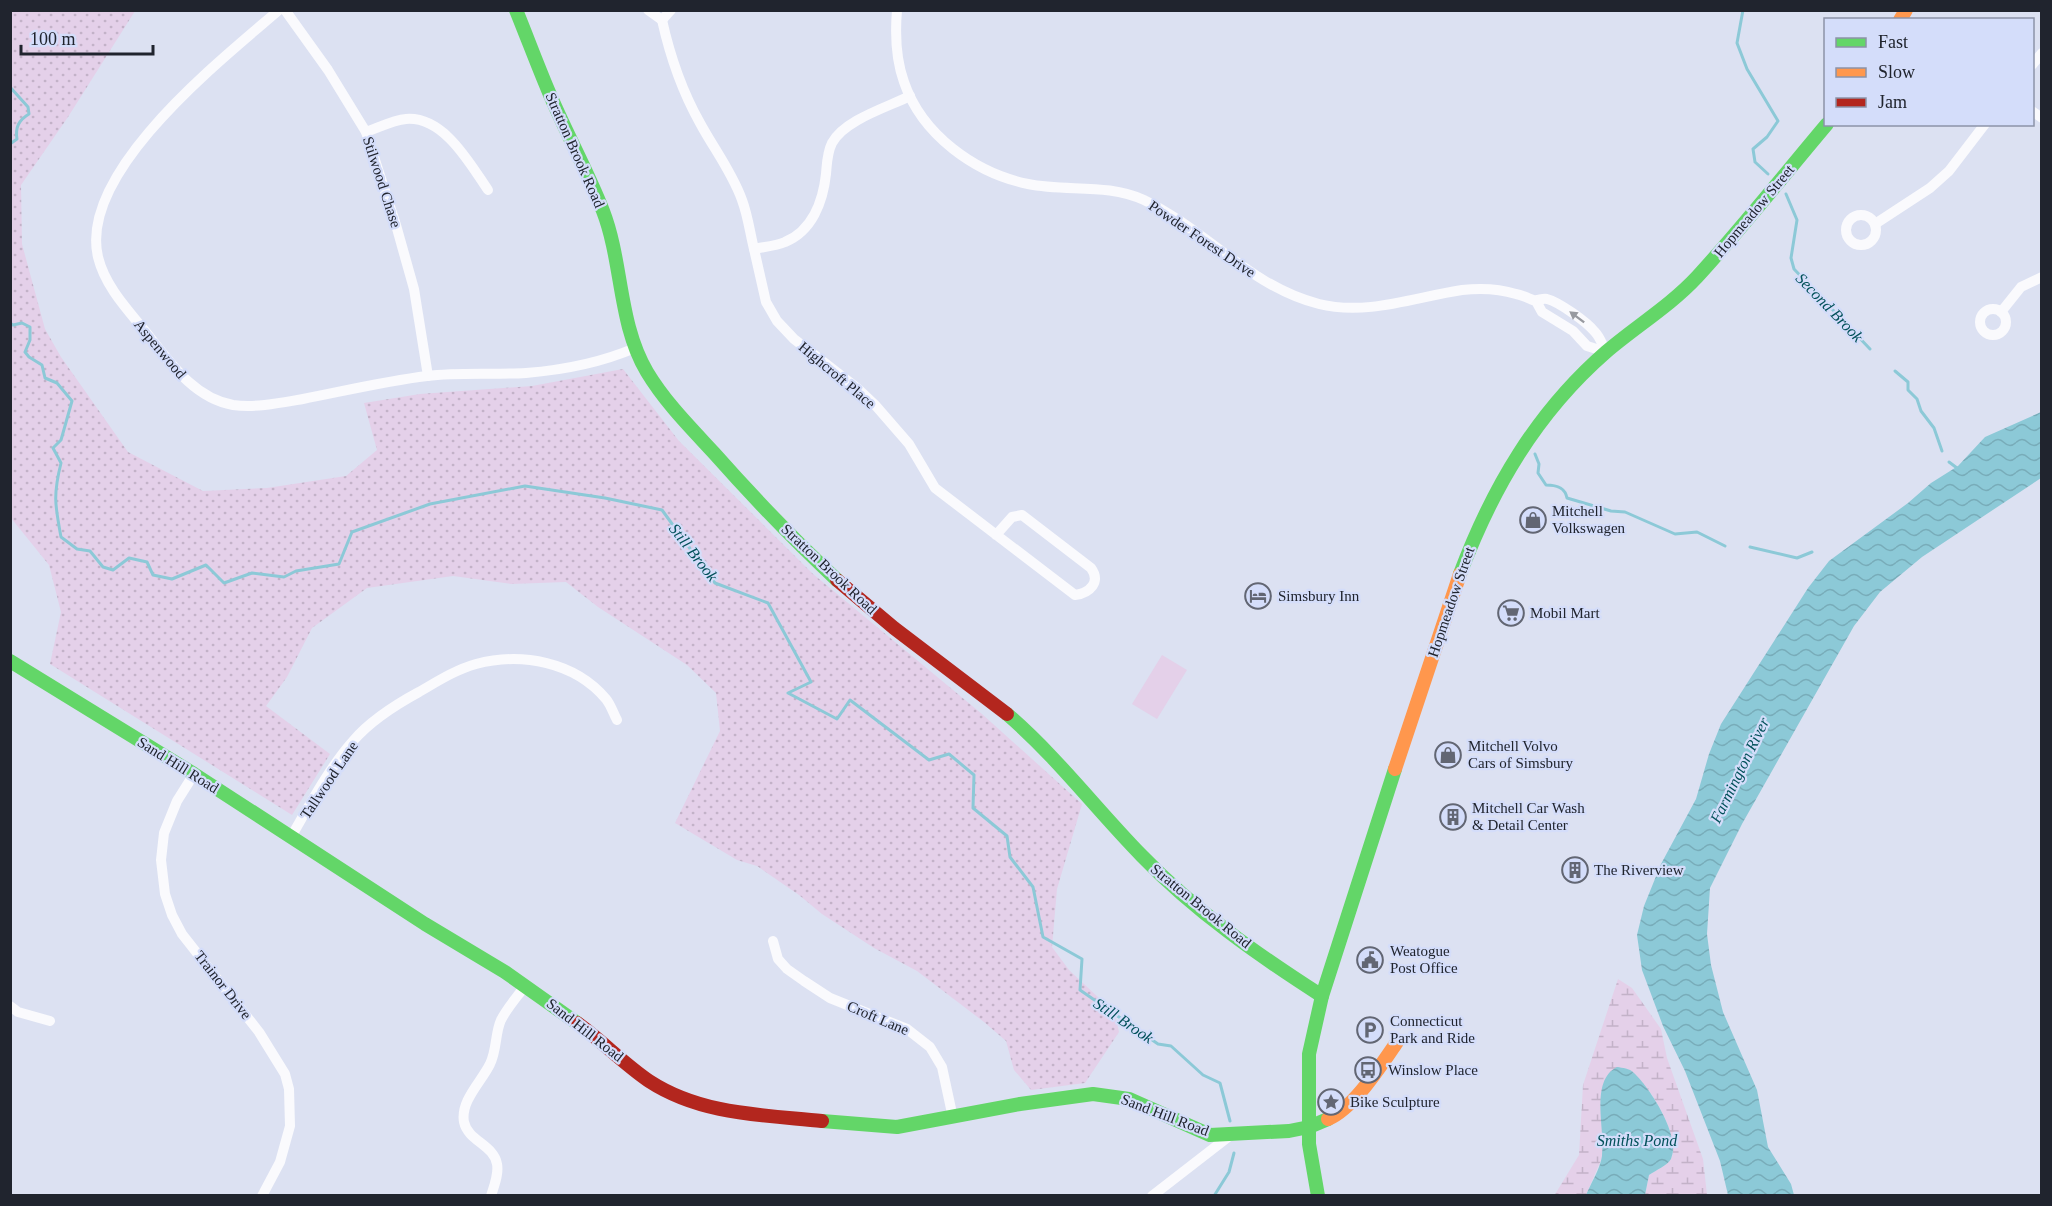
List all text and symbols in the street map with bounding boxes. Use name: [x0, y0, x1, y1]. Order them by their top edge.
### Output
scale bar: [21, 18, 153, 56]
legend: [1824, 18, 2034, 126]
text: 100 m: [30, 29, 76, 49]
text: Fast: [1878, 32, 1908, 52]
text: Slow: [1878, 62, 1915, 82]
street label: Stratton Brook Road: [542, 90, 608, 210]
text: Jam: [1878, 92, 1907, 112]
street label: Stilwood Chase: [360, 135, 404, 230]
street label: Hopmeadow Street: [1711, 161, 1798, 260]
street label: Powder Forest Drive: [1146, 197, 1259, 281]
water label: Second Brook: [1793, 270, 1867, 346]
one-way arrow: [1569, 311, 1585, 324]
street label: Aspenwood: [131, 316, 189, 382]
street label: Highcroft Place: [796, 338, 879, 412]
place label: Mitchell Volkswagen: [1552, 503, 1626, 536]
shop icon: Mitchell Volkswagen: [1518, 505, 1548, 535]
water label: Still Brook: [666, 520, 722, 585]
street label: Stratton Brook Road: [778, 521, 880, 618]
street label: Hopmeadow Street: [1425, 544, 1478, 659]
hotel icon: Simsbury Inn: [1243, 581, 1273, 611]
place label: Simsbury Inn: [1278, 588, 1360, 604]
supermarket icon: Mobil Mart: [1496, 598, 1526, 628]
place label: Mobil Mart: [1530, 605, 1600, 621]
water label: Farmington River: [1706, 714, 1774, 827]
street label: Sand Hill Road: [135, 734, 222, 797]
street label: Tallwood Lane: [297, 738, 361, 822]
place label: Mitchell Volvo Cars of Simsbury: [1468, 738, 1574, 771]
shop icon: Mitchell Volvo Cars of Simsbury: [1433, 740, 1463, 770]
place label: Mitchell Car Wash & Detail Center: [1472, 800, 1585, 833]
building icon: Mitchell Car Wash & Detail Center: [1438, 802, 1468, 832]
building icon: The Riverview: [1560, 855, 1590, 885]
street label: Stratton Brook Road: [1148, 861, 1255, 952]
place label: The Riverview: [1594, 862, 1684, 878]
place label: Weatogue Post Office: [1390, 943, 1458, 976]
public building icon: Weatogue Post Office: [1355, 945, 1385, 975]
street label: Trainor Drive: [191, 948, 255, 1023]
water label: Still Brook: [1091, 994, 1158, 1047]
street label: Sand Hill Road: [544, 995, 627, 1065]
street label: Croft Lane: [845, 998, 912, 1038]
place label: Connecticut Park and Ride: [1390, 1013, 1475, 1046]
parking icon: Connecticut Park and Ride: [1355, 1015, 1385, 1045]
bus stop icon: Winslow Place: [1353, 1055, 1383, 1085]
place label: Winslow Place: [1388, 1062, 1478, 1078]
place icon: Bike Sculpture: [1316, 1087, 1346, 1117]
street label: Sand Hill Road: [1119, 1091, 1212, 1139]
place label: Bike Sculpture: [1350, 1094, 1440, 1110]
water label: Smiths Pond: [1597, 1132, 1678, 1149]

